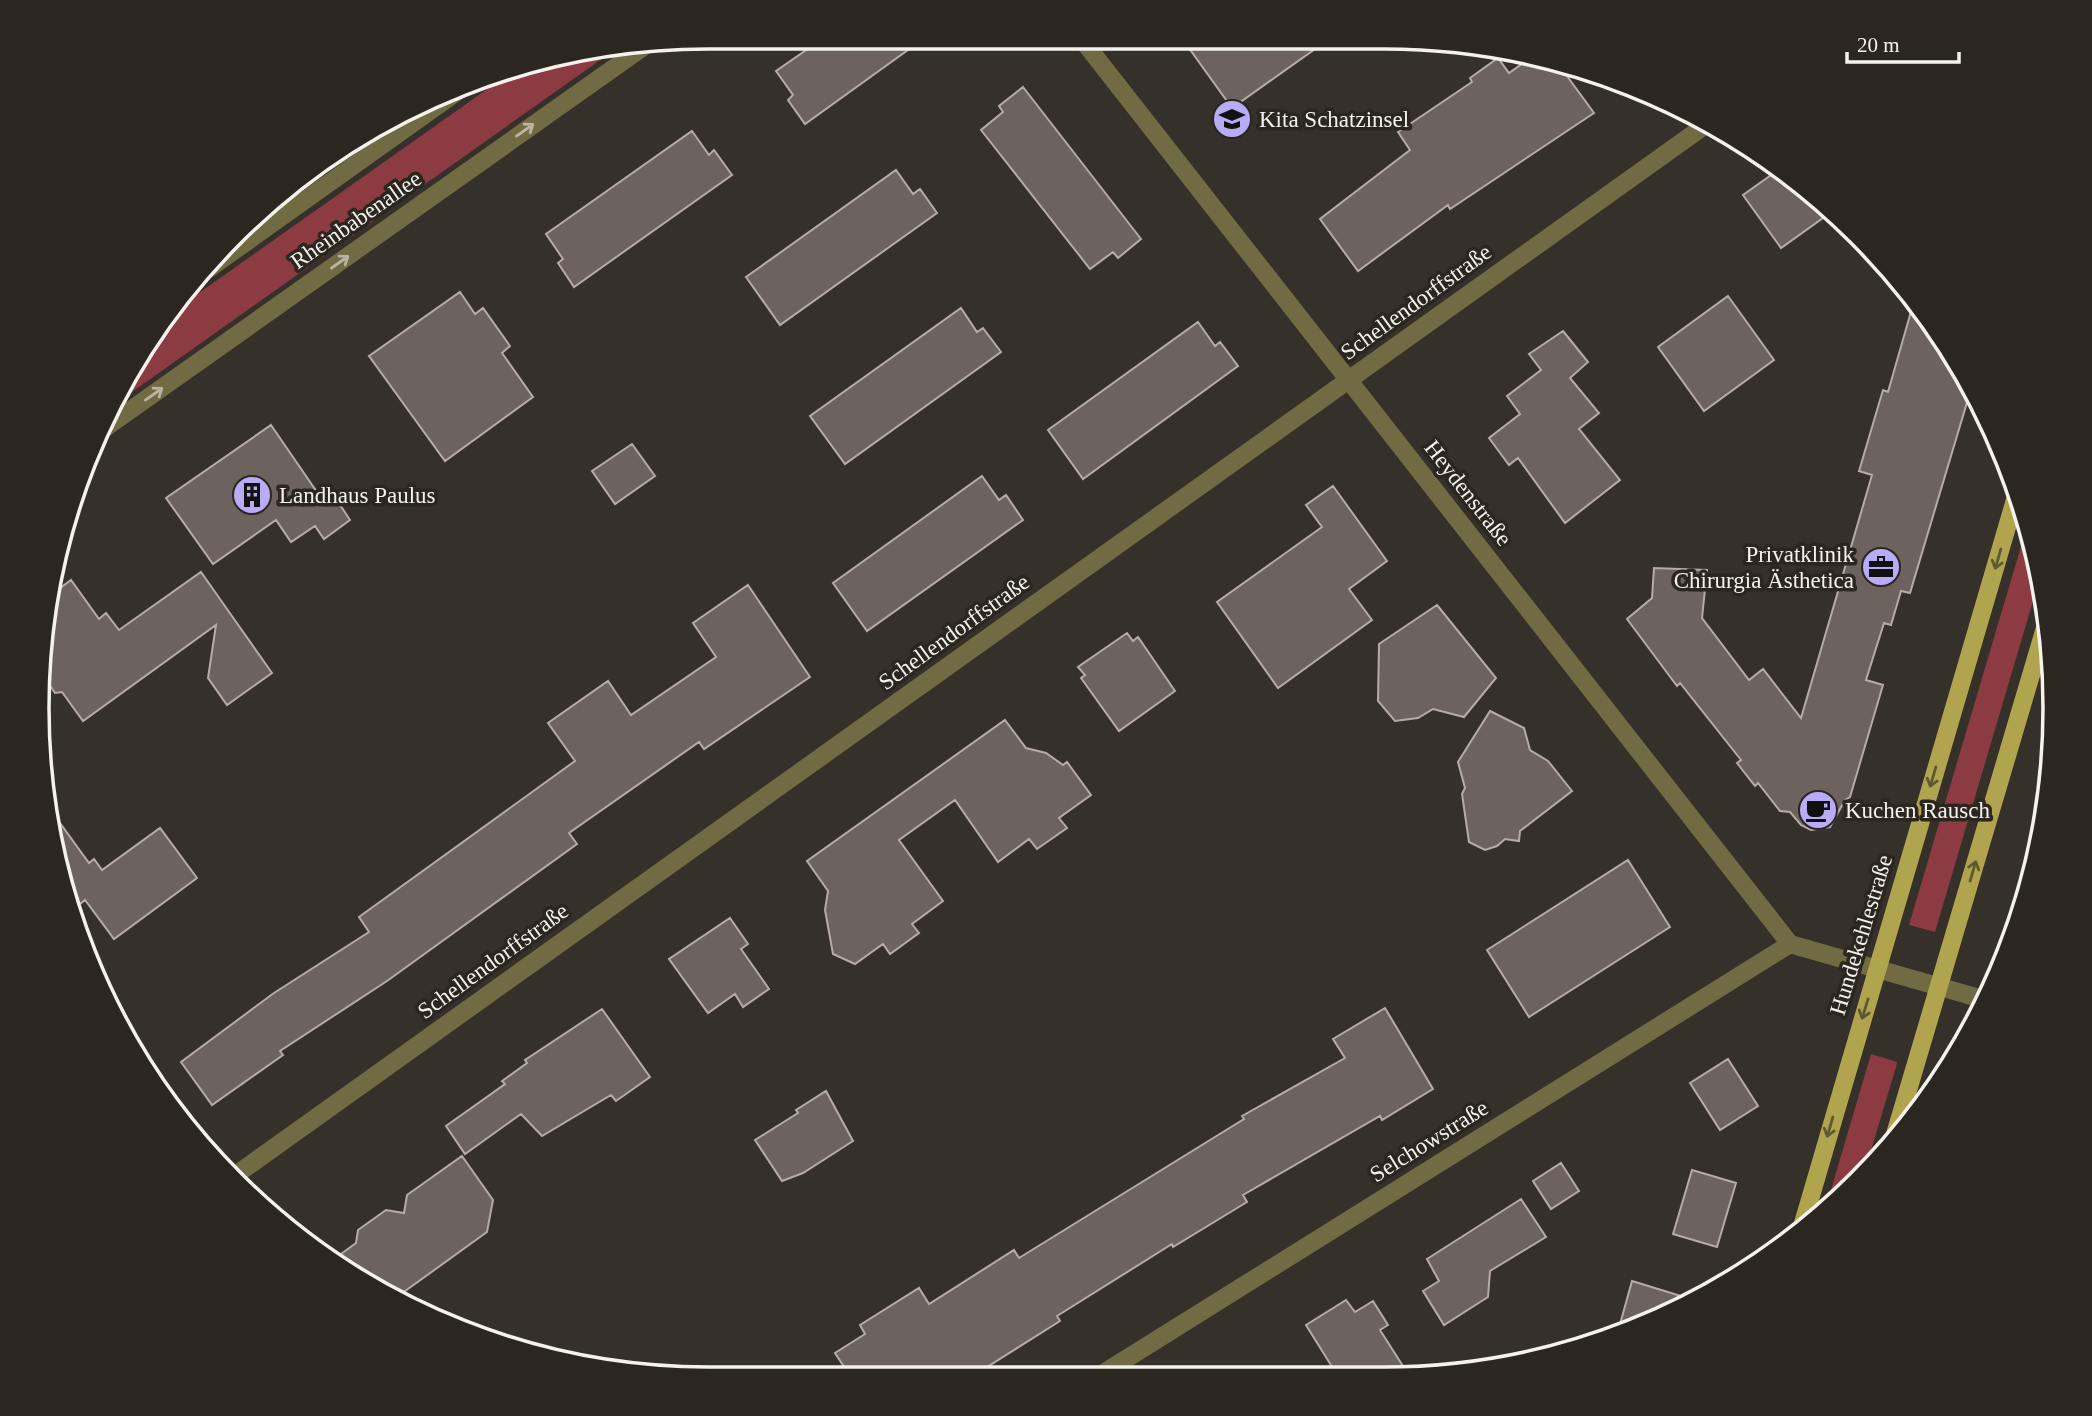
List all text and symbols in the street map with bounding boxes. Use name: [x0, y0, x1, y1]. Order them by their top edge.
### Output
scale bar: [1847, 21, 1959, 65]
text: 20 m: [1857, 33, 1900, 57]
school or university icon: Kita Schatzinsel: [1211, 98, 1253, 140]
place label: Kita Schatzinsel: [1259, 107, 1409, 132]
one-way arrow: [515, 123, 534, 138]
street label: Rheinbabenallee: [286, 166, 426, 274]
street label: Schellendorffstraße: [1336, 239, 1496, 365]
one-way arrow: [330, 255, 349, 269]
one-way arrow: [144, 387, 163, 401]
street label: Heydenstraße: [1419, 435, 1517, 551]
building icon: Landhaus Paulus: [231, 474, 273, 516]
place label: Landhaus Paulus: [279, 483, 436, 508]
place label: Privatklinik Chirurgia Ästhetica: [1674, 542, 1854, 593]
office icon: Privatklinik Chirurgia Ästhetica: [1860, 546, 1902, 588]
one-way arrow: [1990, 548, 2003, 570]
street label: Schellendorffstraße: [874, 569, 1034, 695]
one-way arrow: [1926, 766, 1939, 788]
cafe icon: Kuchen Rausch: [1797, 789, 1839, 831]
place label: Kuchen Rausch: [1845, 798, 1990, 823]
street label: Hundekehlestraße: [1825, 852, 1897, 1018]
one-way arrow: [1967, 861, 1980, 883]
street label: Schellendorffstraße: [413, 898, 573, 1024]
one-way arrow: [1857, 998, 1870, 1020]
street label: Selchowstraße: [1365, 1095, 1493, 1187]
one-way arrow: [1823, 1115, 1836, 1138]

